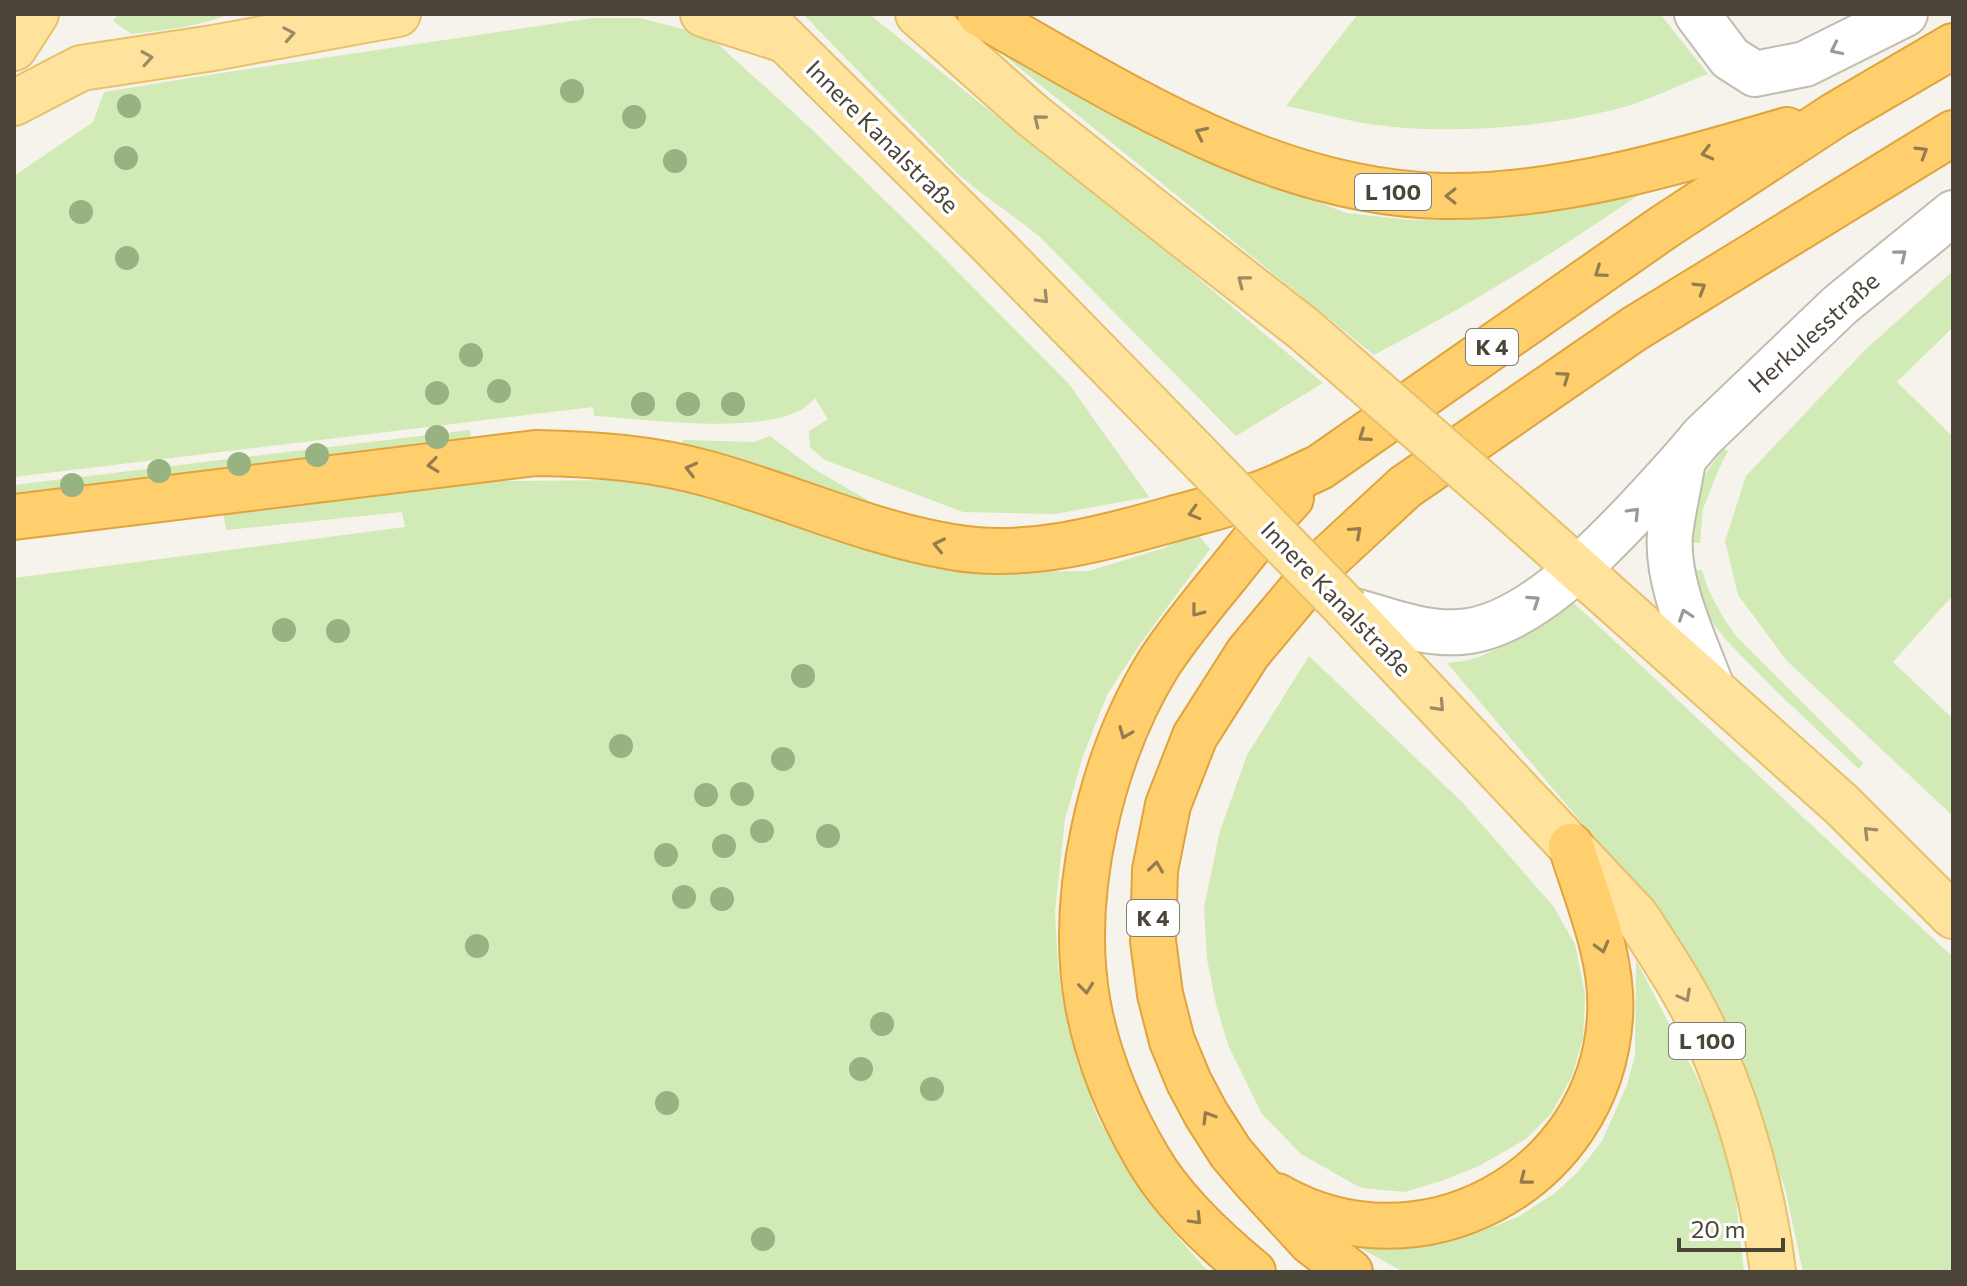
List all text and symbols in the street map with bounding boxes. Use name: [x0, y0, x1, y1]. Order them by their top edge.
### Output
one-way arrow: [283, 26, 296, 43]
one-way arrow: [1829, 39, 1844, 55]
one-way arrow: [140, 50, 154, 67]
street label: Innere Kanalstraße: [801, 54, 965, 218]
one-way arrow: [1034, 115, 1048, 130]
one-way arrow: [1194, 127, 1209, 143]
one-way arrow: [1700, 144, 1714, 161]
one-way arrow: [1913, 147, 1928, 162]
road number: L 100: [1355, 174, 1431, 210]
one-way arrow: [1444, 187, 1457, 205]
one-way arrow: [1892, 250, 1906, 265]
one-way arrow: [1595, 262, 1609, 277]
street label: Herkulesstraße: [1742, 266, 1884, 398]
one-way arrow: [1237, 277, 1252, 291]
one-way arrow: [1691, 282, 1706, 298]
one-way arrow: [1034, 289, 1048, 303]
road number: K 4: [1466, 329, 1518, 365]
one-way arrow: [1556, 372, 1570, 387]
one-way arrow: [1358, 426, 1372, 441]
one-way arrow: [426, 456, 440, 473]
one-way arrow: [684, 461, 698, 478]
one-way arrow: [1188, 503, 1202, 520]
one-way arrow: [1624, 508, 1639, 522]
street label: Innere Kanalstraße: [1256, 514, 1418, 681]
one-way arrow: [1347, 527, 1361, 542]
one-way arrow: [933, 537, 946, 554]
one-way arrow: [1526, 596, 1540, 611]
one-way arrow: [1193, 603, 1207, 617]
one-way arrow: [1679, 609, 1695, 623]
one-way arrow: [1429, 697, 1444, 711]
one-way arrow: [1118, 725, 1134, 740]
one-way arrow: [1864, 827, 1878, 841]
one-way arrow: [1147, 860, 1164, 874]
road number: K 4: [1127, 900, 1179, 936]
one-way arrow: [1593, 940, 1609, 954]
one-way arrow: [1078, 981, 1095, 994]
one-way arrow: [1676, 988, 1691, 1002]
road number: L 100: [1669, 1023, 1745, 1059]
one-way arrow: [1202, 1111, 1218, 1126]
one-way arrow: [1519, 1169, 1534, 1183]
scale bar: [1679, 1202, 1783, 1252]
one-way arrow: [1186, 1210, 1201, 1224]
text: 20 m: [1691, 1214, 1745, 1243]

